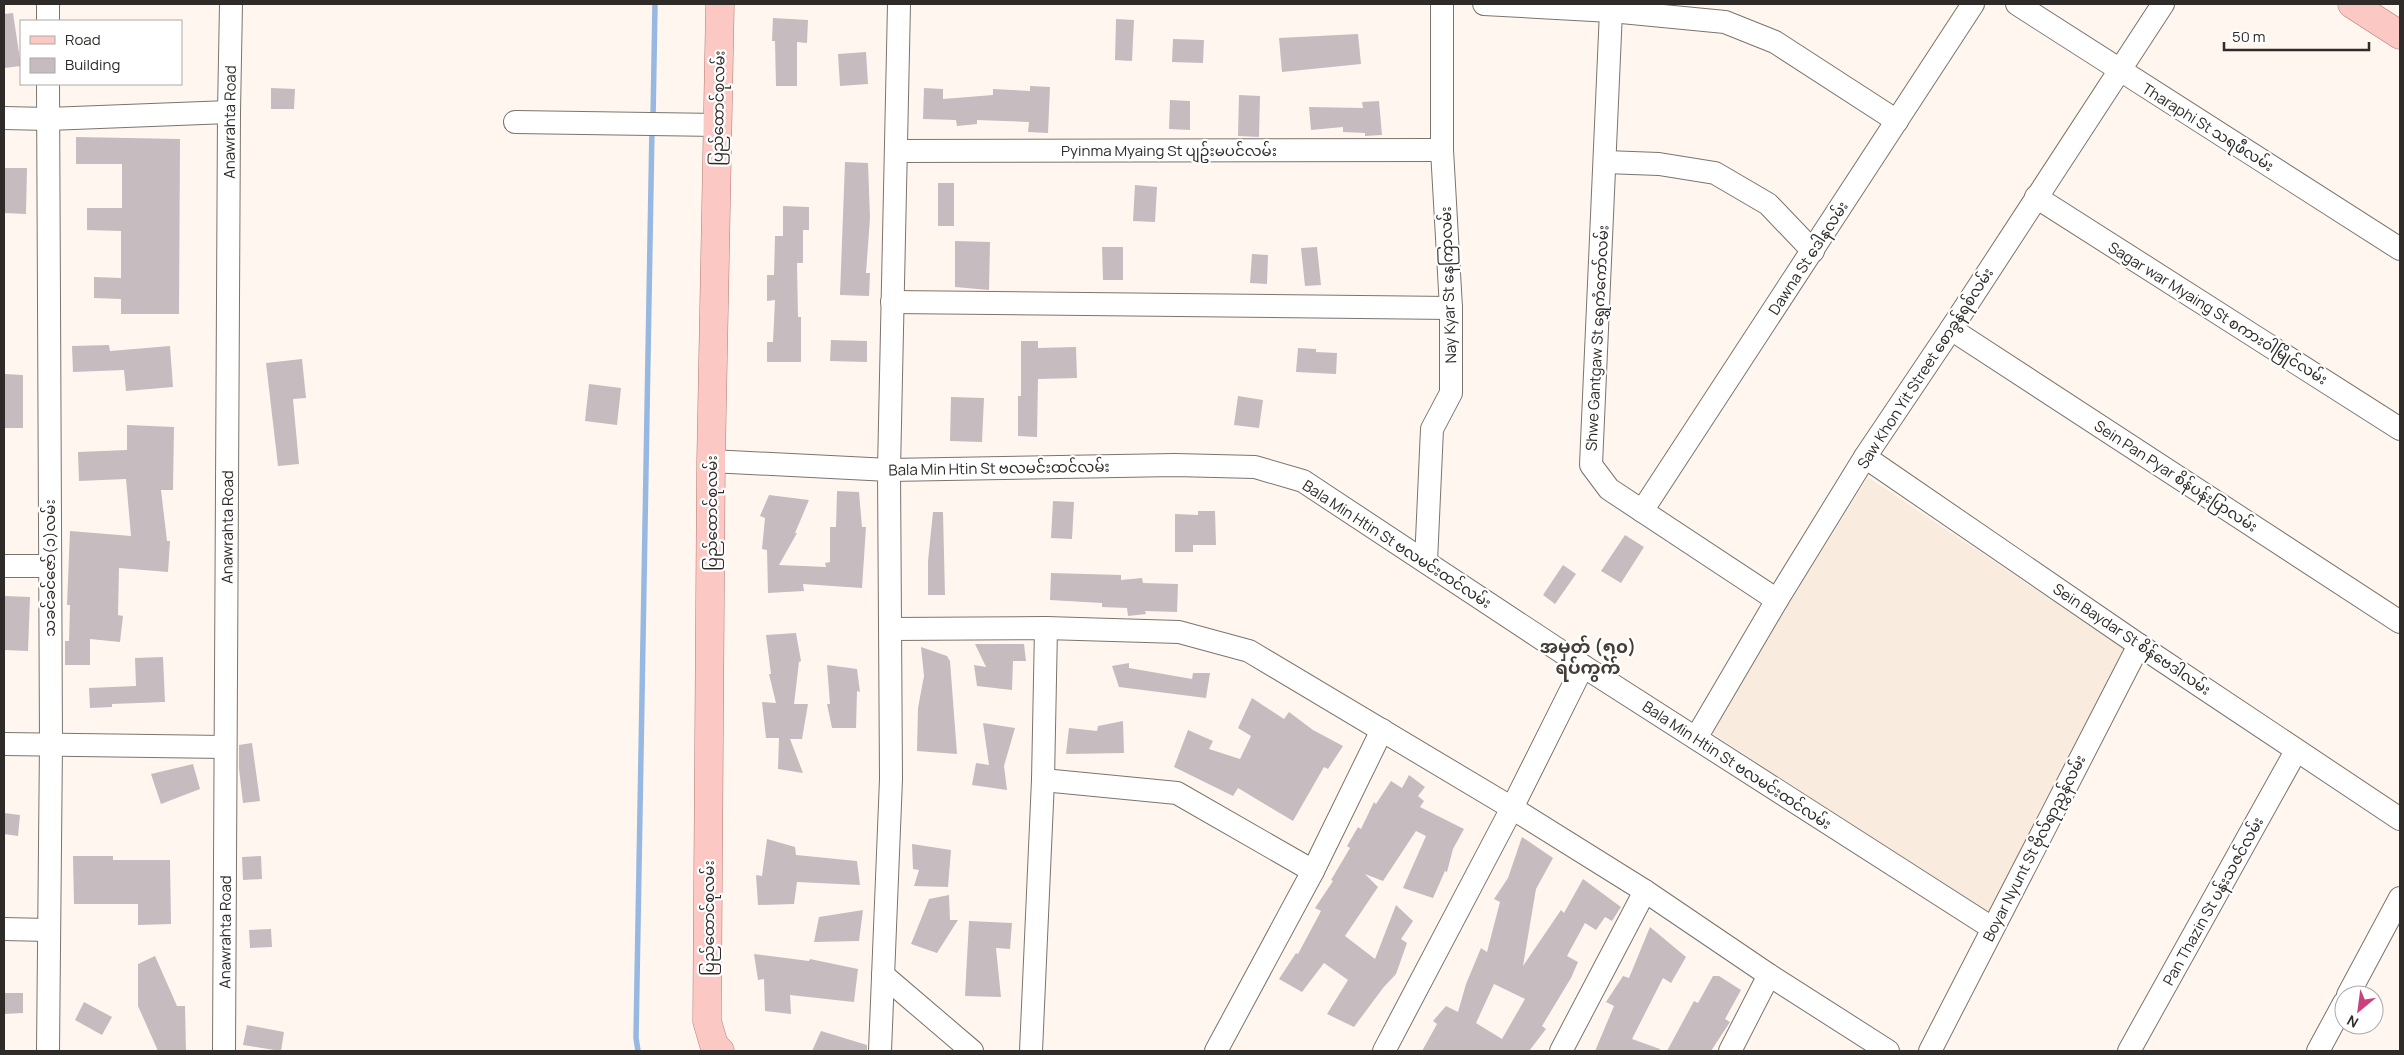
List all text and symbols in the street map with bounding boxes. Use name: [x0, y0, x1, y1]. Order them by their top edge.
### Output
legend: [20, 20, 182, 85]
scale bar: [2224, 20, 2369, 52]
text: 50 m: [2232, 26, 2266, 47]
text: Road: [65, 29, 101, 50]
street label: ပြည်ထောင်စုလမ်း: [706, 50, 732, 166]
text: Building: [65, 54, 120, 75]
street label: Anawrahta Road: [218, 65, 240, 179]
street label: Tharaphi St သရဖီလမ်း: [2137, 78, 2278, 178]
street label: Pyinma Myaing St ပျဥ်းမပင်လမ်း: [1061, 140, 1277, 163]
street label: Dawna St ဒေါနလမ်း: [1763, 197, 1854, 320]
street label: Nay Kyar St နေကြာလမ်း: [1435, 206, 1463, 364]
street label: Shwe Gantgaw St ရွှေကံကော်လမ်း: [1581, 224, 1615, 452]
street label: Sagar war Myaing St စကားဝါမြိုင်လမ်း: [2103, 237, 2332, 391]
street label: Saw Khon Yit Street စောခွန်ရစ်လမ်း: [1852, 263, 2000, 474]
street label: Sein Pan Pyar စိန်ပန်းပြာလမ်း: [2089, 415, 2262, 538]
street label: ပြည်ထောင်စုလမ်း: [701, 455, 724, 571]
street label: Bala Min Htin St ဗလမင်းထင်လမ်း: [888, 456, 1110, 480]
street label: Anawrahta Road: [216, 470, 238, 584]
street label: Bala Min Htin St ဗလမင်းထင်လမ်း: [1298, 475, 1496, 613]
street label: သခင်ခင်ဇော်(၁)လမ်း: [39, 499, 60, 637]
street label: Sein Baydar St စိန်ဗေဒါလမ်း: [2048, 578, 2215, 701]
district label: အမှတ် (၅၀) ရပ်ကွက်: [1540, 634, 1636, 682]
street label: Bala Min Htin St ဗလမင်းထင်လမ်း: [1638, 696, 1836, 834]
street label: Boyar Nyunt St ဗိုလ်ရာညွှန်လမ်း: [1978, 751, 2092, 946]
street label: Pan Thazin St ပန်းသဇင်လမ်း: [2158, 813, 2270, 990]
street label: ပြည်ထောင်စုလမ်း: [698, 860, 721, 976]
street label: Anawrahta Road: [214, 875, 235, 989]
north arrow: [2334, 985, 2384, 1035]
text: N: [2343, 1011, 2361, 1033]

